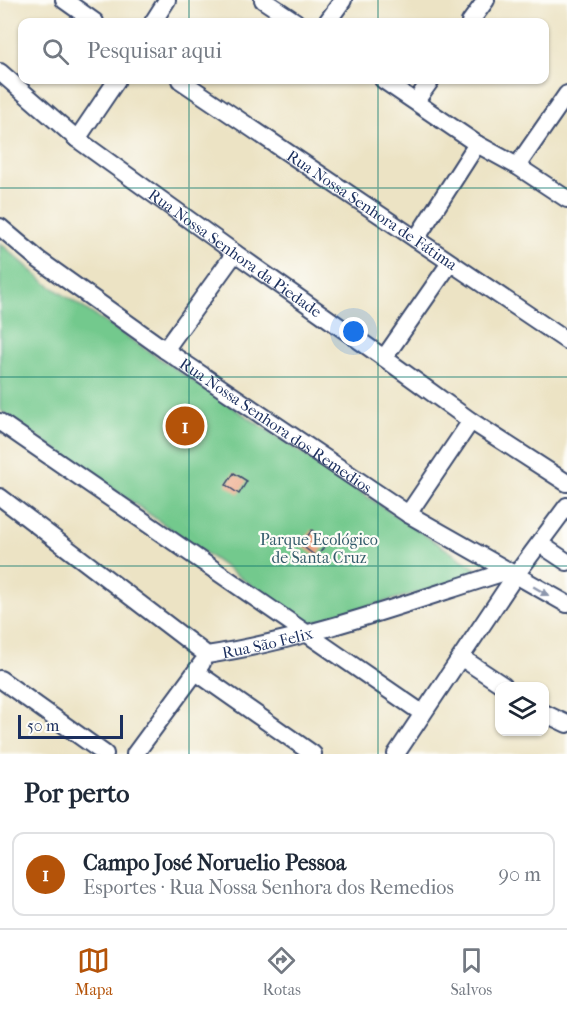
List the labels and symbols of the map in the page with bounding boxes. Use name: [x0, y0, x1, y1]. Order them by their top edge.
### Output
street label: Rua Nossa Senhora de Fátima: [284, 146, 462, 274]
street label: Rua Nossa Senhora da Piedade: [145, 184, 326, 321]
your location: [339, 317, 368, 346]
street label: Rua Nossa Senhora dos Remedios: [176, 353, 376, 497]
pin: 1: [166, 404, 204, 448]
park label: Parque Ecológico de Santa Cruz: [260, 530, 378, 567]
one-way arrow: [533, 585, 549, 596]
street label: Rua São Felix: [220, 623, 315, 662]
scale bar: [18, 712, 123, 740]

